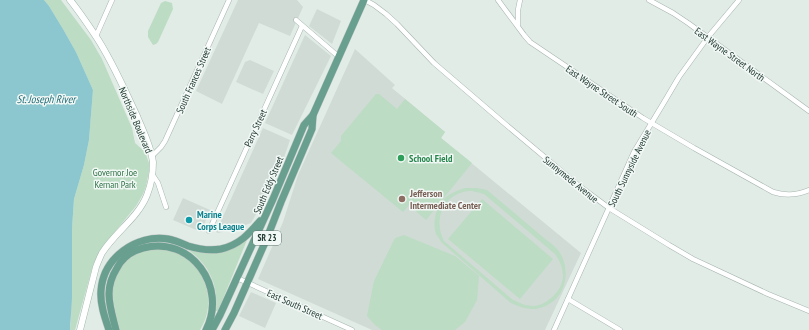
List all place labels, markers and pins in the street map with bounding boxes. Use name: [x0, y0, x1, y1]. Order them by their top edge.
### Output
place label: School Field: [409, 152, 453, 165]
marker: School Field: [396, 153, 406, 163]
place label: Jefferson Intermediate Center: [409, 187, 481, 212]
marker: Jefferson Intermediate Center: [397, 194, 407, 204]
place label: Marine Corps League: [197, 208, 244, 233]
marker: Marine Corps League: [184, 215, 194, 225]

